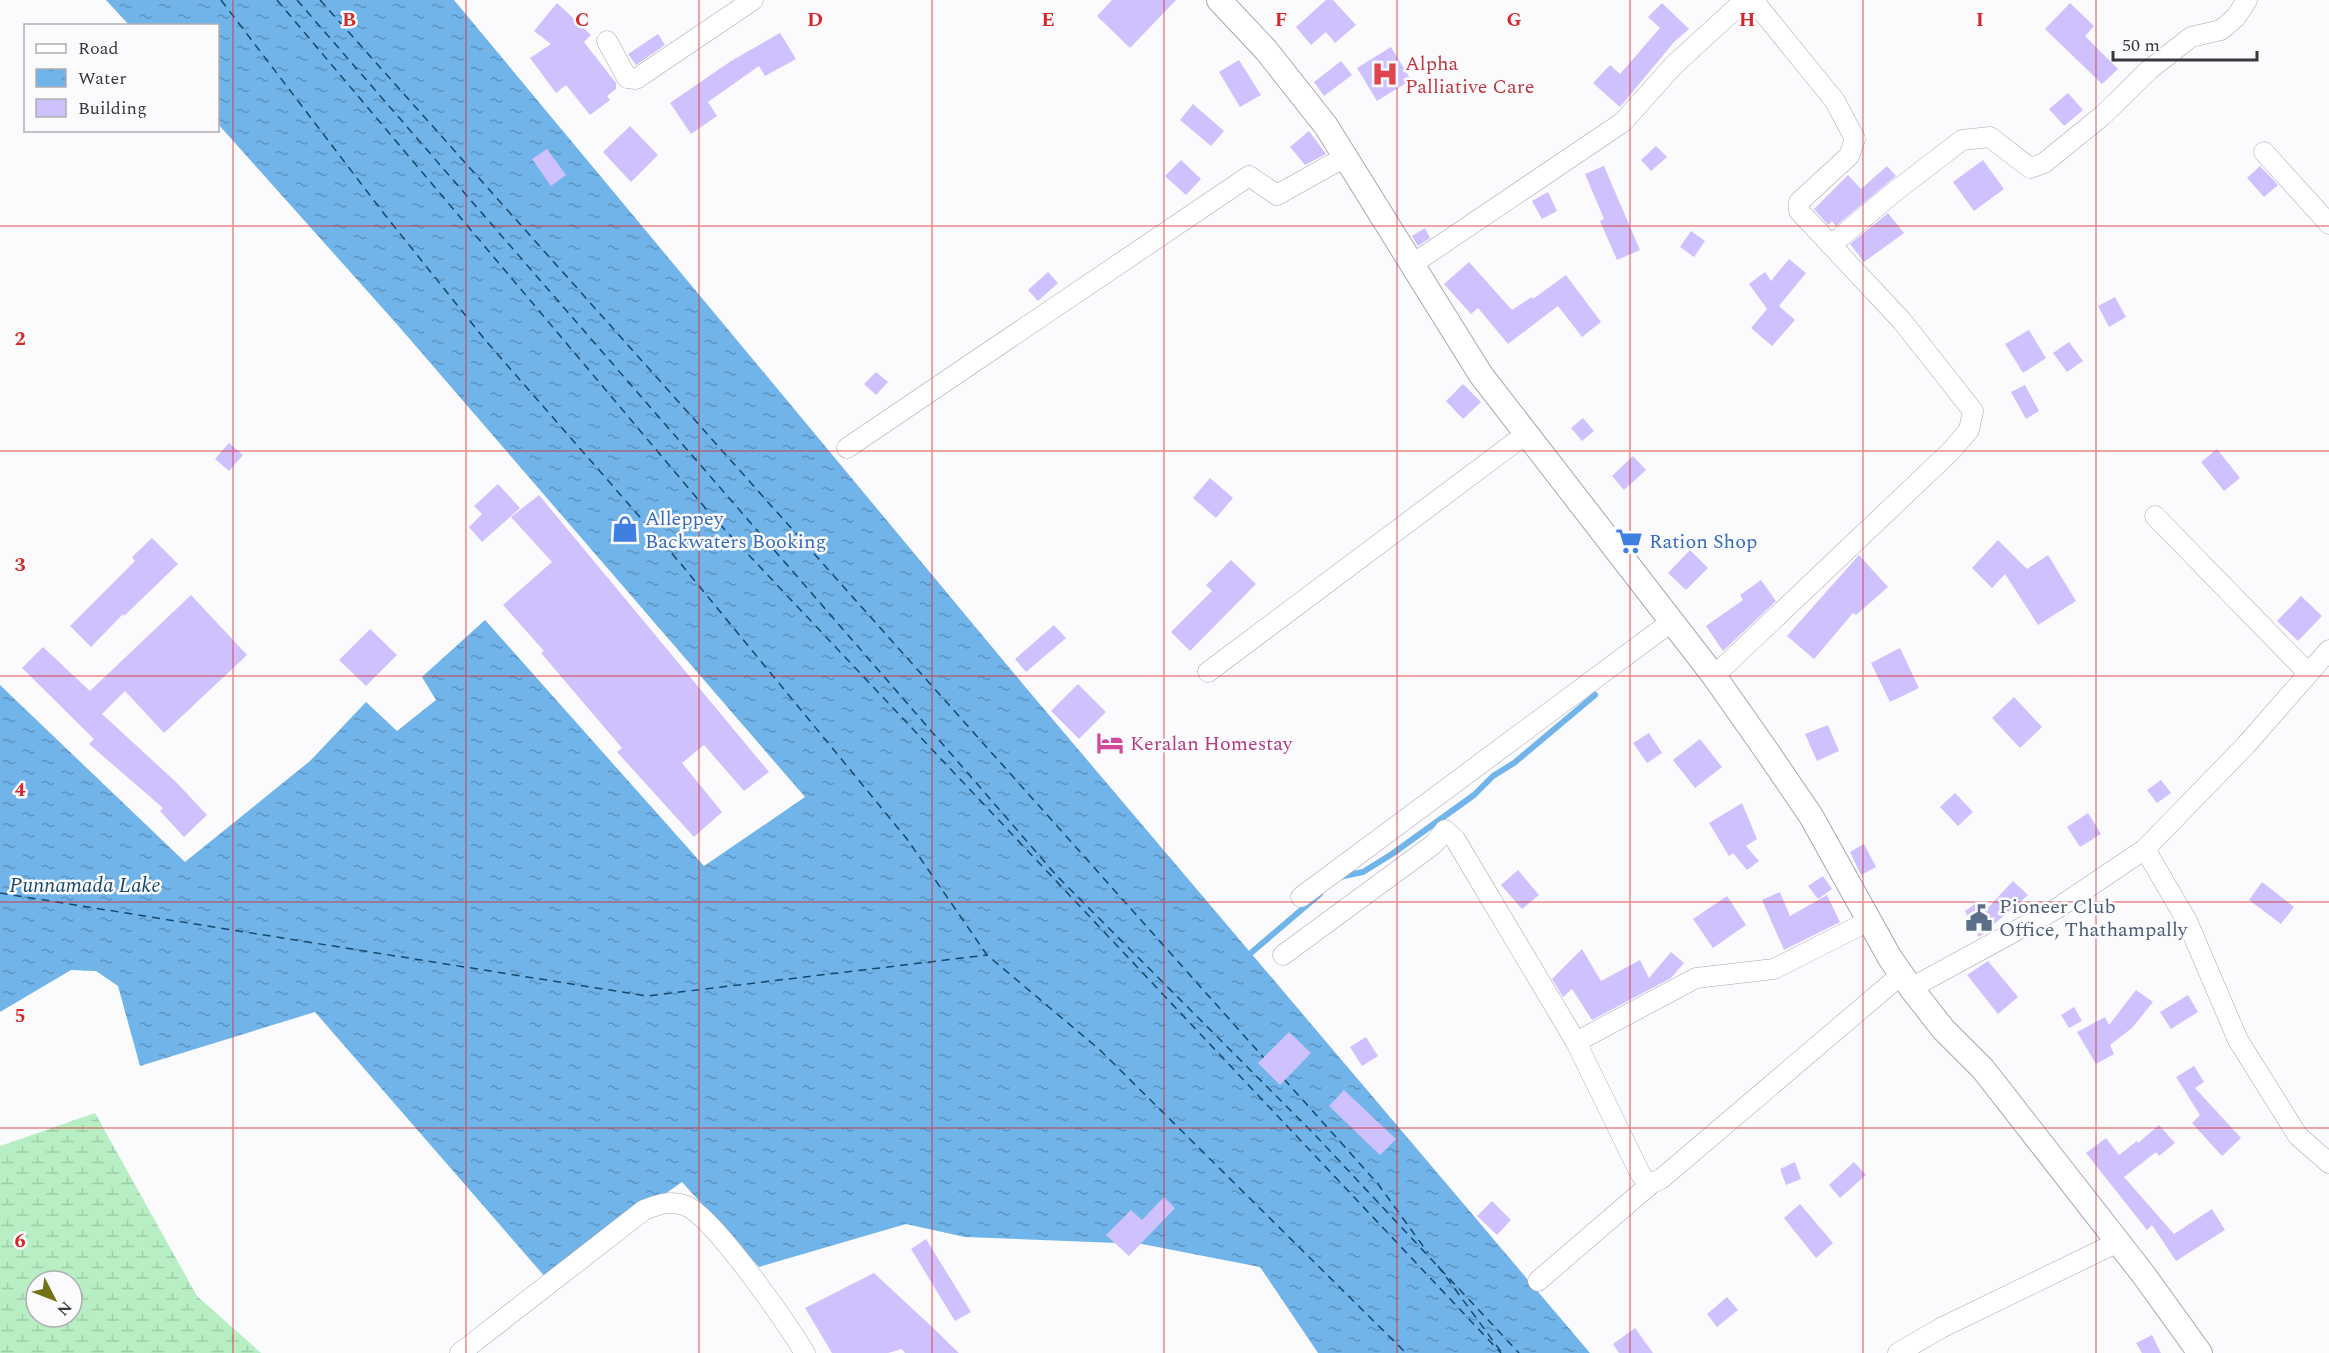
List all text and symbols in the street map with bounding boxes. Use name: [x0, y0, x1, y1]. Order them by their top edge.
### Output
text: B: [342, 5, 356, 35]
text: C: [575, 5, 589, 35]
text: D: [807, 5, 823, 35]
text: E: [1041, 5, 1055, 35]
text: F: [1275, 5, 1287, 35]
text: G: [1506, 5, 1522, 35]
text: H: [1739, 5, 1755, 35]
text: I: [1976, 5, 1984, 35]
legend: [24, 24, 219, 132]
scale bar: [2113, 24, 2257, 62]
text: 50 m: [2122, 32, 2160, 59]
text: Road: [78, 35, 119, 62]
place label: Alpha Palliative Care: [1405, 49, 1534, 102]
hospital icon: Alpha Palliative Care: [1370, 59, 1400, 89]
text: Water: [78, 65, 126, 92]
text: Building: [78, 95, 147, 122]
text: 2: [14, 324, 26, 354]
place label: Alleppey Backwaters Booking: [645, 504, 826, 557]
shop icon: Alleppey Backwaters Booking: [610, 514, 640, 544]
supermarket icon: Ration Shop: [1614, 526, 1644, 556]
place label: Ration Shop: [1649, 527, 1757, 557]
text: 3: [14, 550, 26, 580]
hotel icon: Keralan Homestay: [1095, 728, 1125, 758]
place label: Keralan Homestay: [1130, 729, 1294, 759]
text: 4: [14, 775, 26, 805]
water label: Punnamada Lake: [9, 870, 161, 902]
place label: Pioneer Club Office, Thathampally: [1999, 892, 2189, 945]
public building icon: Pioneer Club Office, Thathampally: [1964, 903, 1994, 933]
text: 5: [14, 1001, 26, 1031]
text: 6: [14, 1226, 26, 1256]
north arrow: [24, 1269, 84, 1329]
text: N: [51, 1295, 78, 1321]

